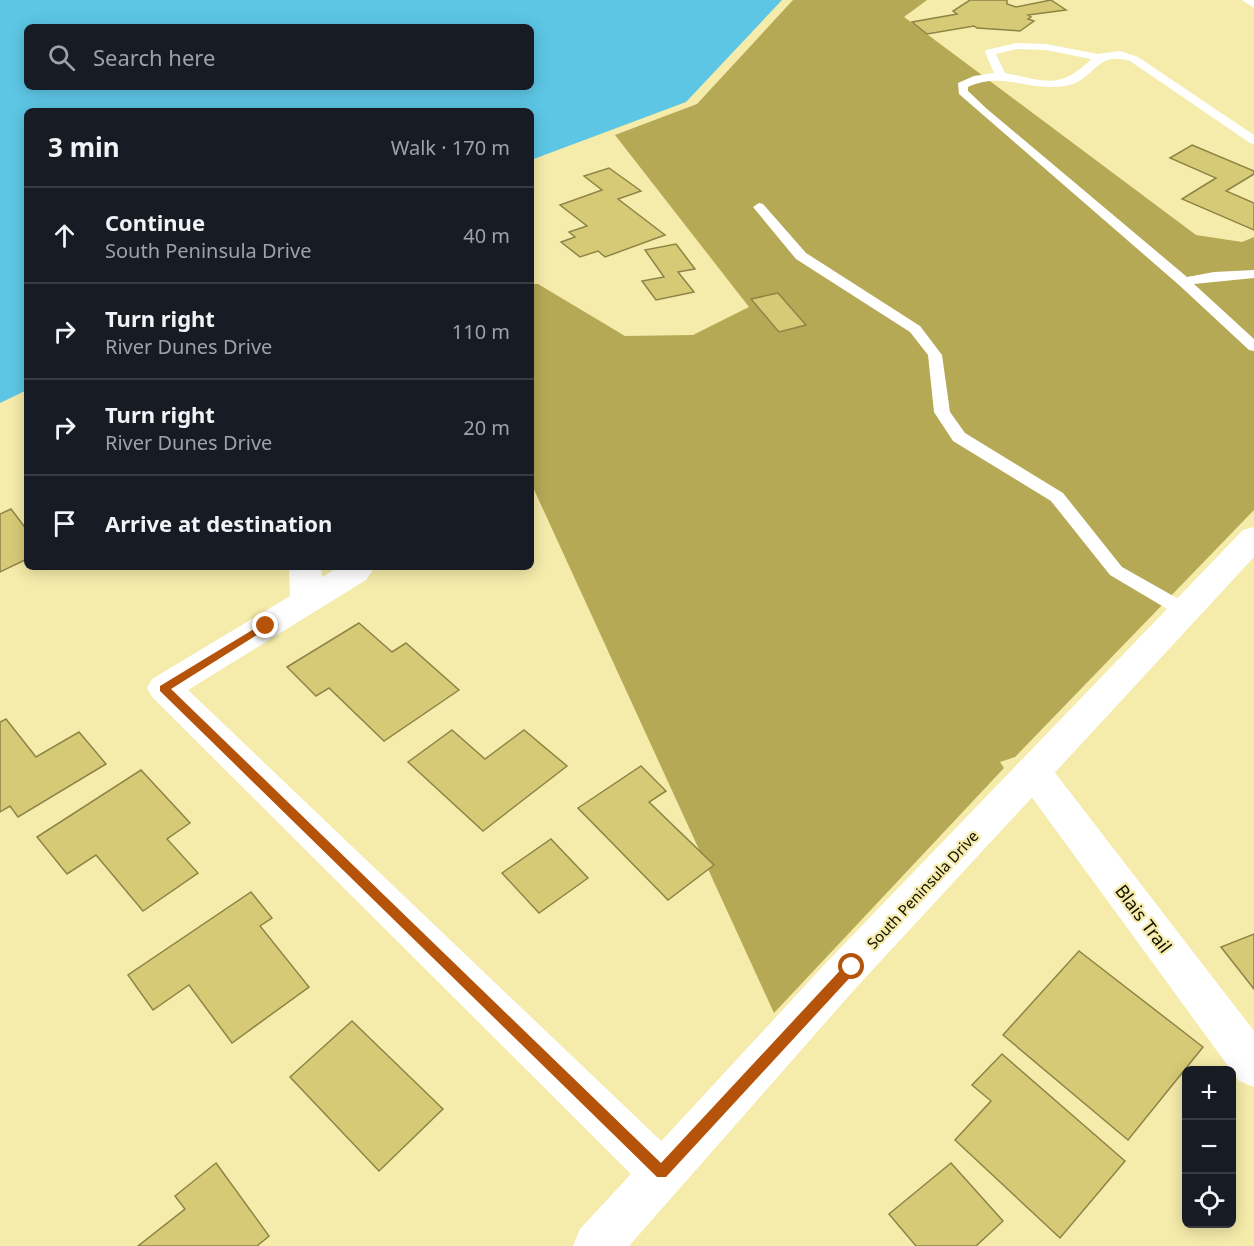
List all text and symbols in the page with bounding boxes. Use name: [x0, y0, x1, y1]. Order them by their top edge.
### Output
search box: [24, 24, 534, 90]
icon: search: [45, 41, 78, 74]
text: Search here: [93, 42, 215, 72]
text: 3 min: [48, 129, 120, 165]
text: Walk · 170 m: [391, 134, 510, 161]
text: Continue: [105, 207, 205, 237]
icon: ahead: [48, 219, 81, 252]
text: 40 m: [463, 222, 510, 249]
text: South Peninsula Drive: [105, 237, 311, 264]
text: Turn right: [105, 303, 215, 333]
icon: right: [48, 315, 81, 348]
text: 110 m: [452, 318, 510, 345]
text: River Dunes Drive: [105, 333, 272, 360]
text: Turn right: [105, 399, 215, 429]
icon: right: [48, 411, 81, 444]
text: 20 m: [463, 414, 510, 441]
text: River Dunes Drive: [105, 429, 272, 456]
icon: arrive: [48, 507, 81, 540]
text: Arrive at destination: [105, 508, 332, 538]
route end: [252, 612, 278, 638]
street label: South Peninsula Drive: [862, 826, 982, 953]
street label: Blais Trail: [1110, 879, 1177, 958]
route start: [838, 953, 864, 979]
map controls: [1182, 1066, 1236, 1228]
button: +: [1182, 1066, 1236, 1120]
button: −: [1182, 1120, 1236, 1174]
button: locate: [1182, 1174, 1236, 1228]

